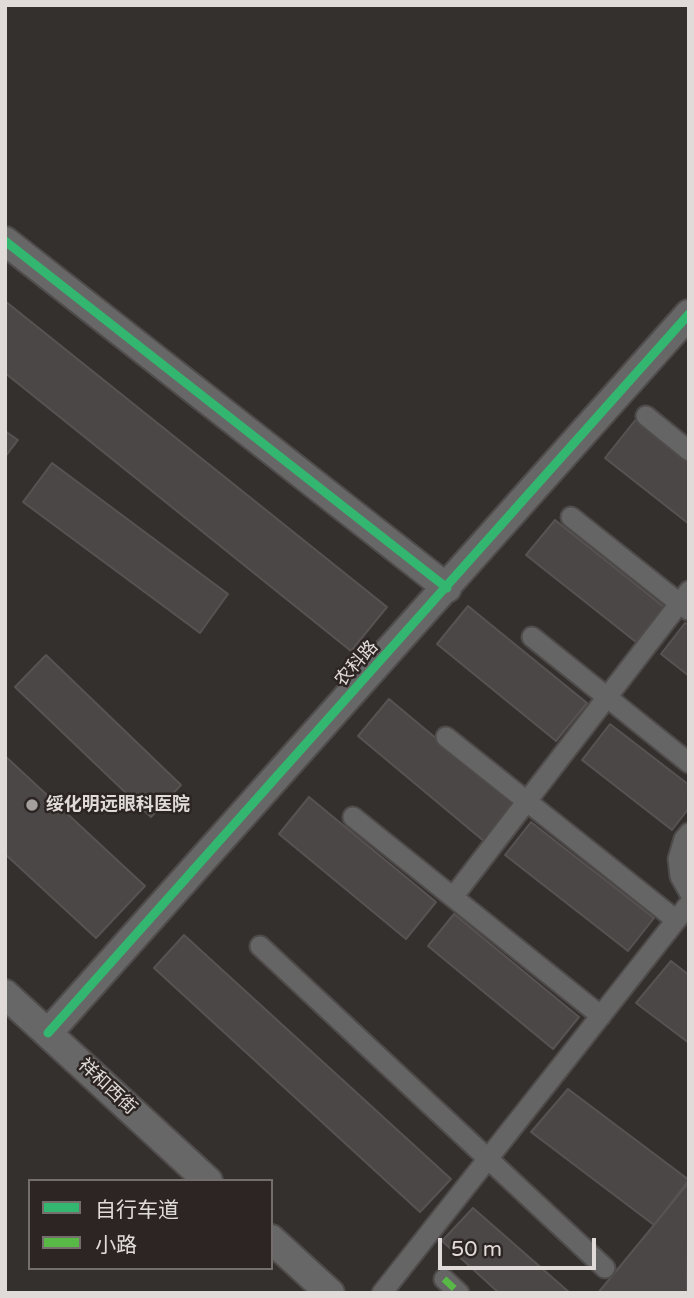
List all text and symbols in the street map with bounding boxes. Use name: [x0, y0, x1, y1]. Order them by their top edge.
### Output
street label: 农科路: [331, 637, 383, 691]
place label: 绥化明远眼科医院: [46, 794, 190, 816]
marker: 绥化明远眼科医院: [24, 797, 40, 813]
street label: 祥和西街: [73, 1055, 141, 1119]
legend: [28, 1179, 273, 1270]
text: 自行车道: [95, 1198, 179, 1223]
scale bar: [442, 1224, 600, 1268]
text: 小路: [95, 1233, 137, 1258]
text: 50 m: [451, 1237, 502, 1262]

